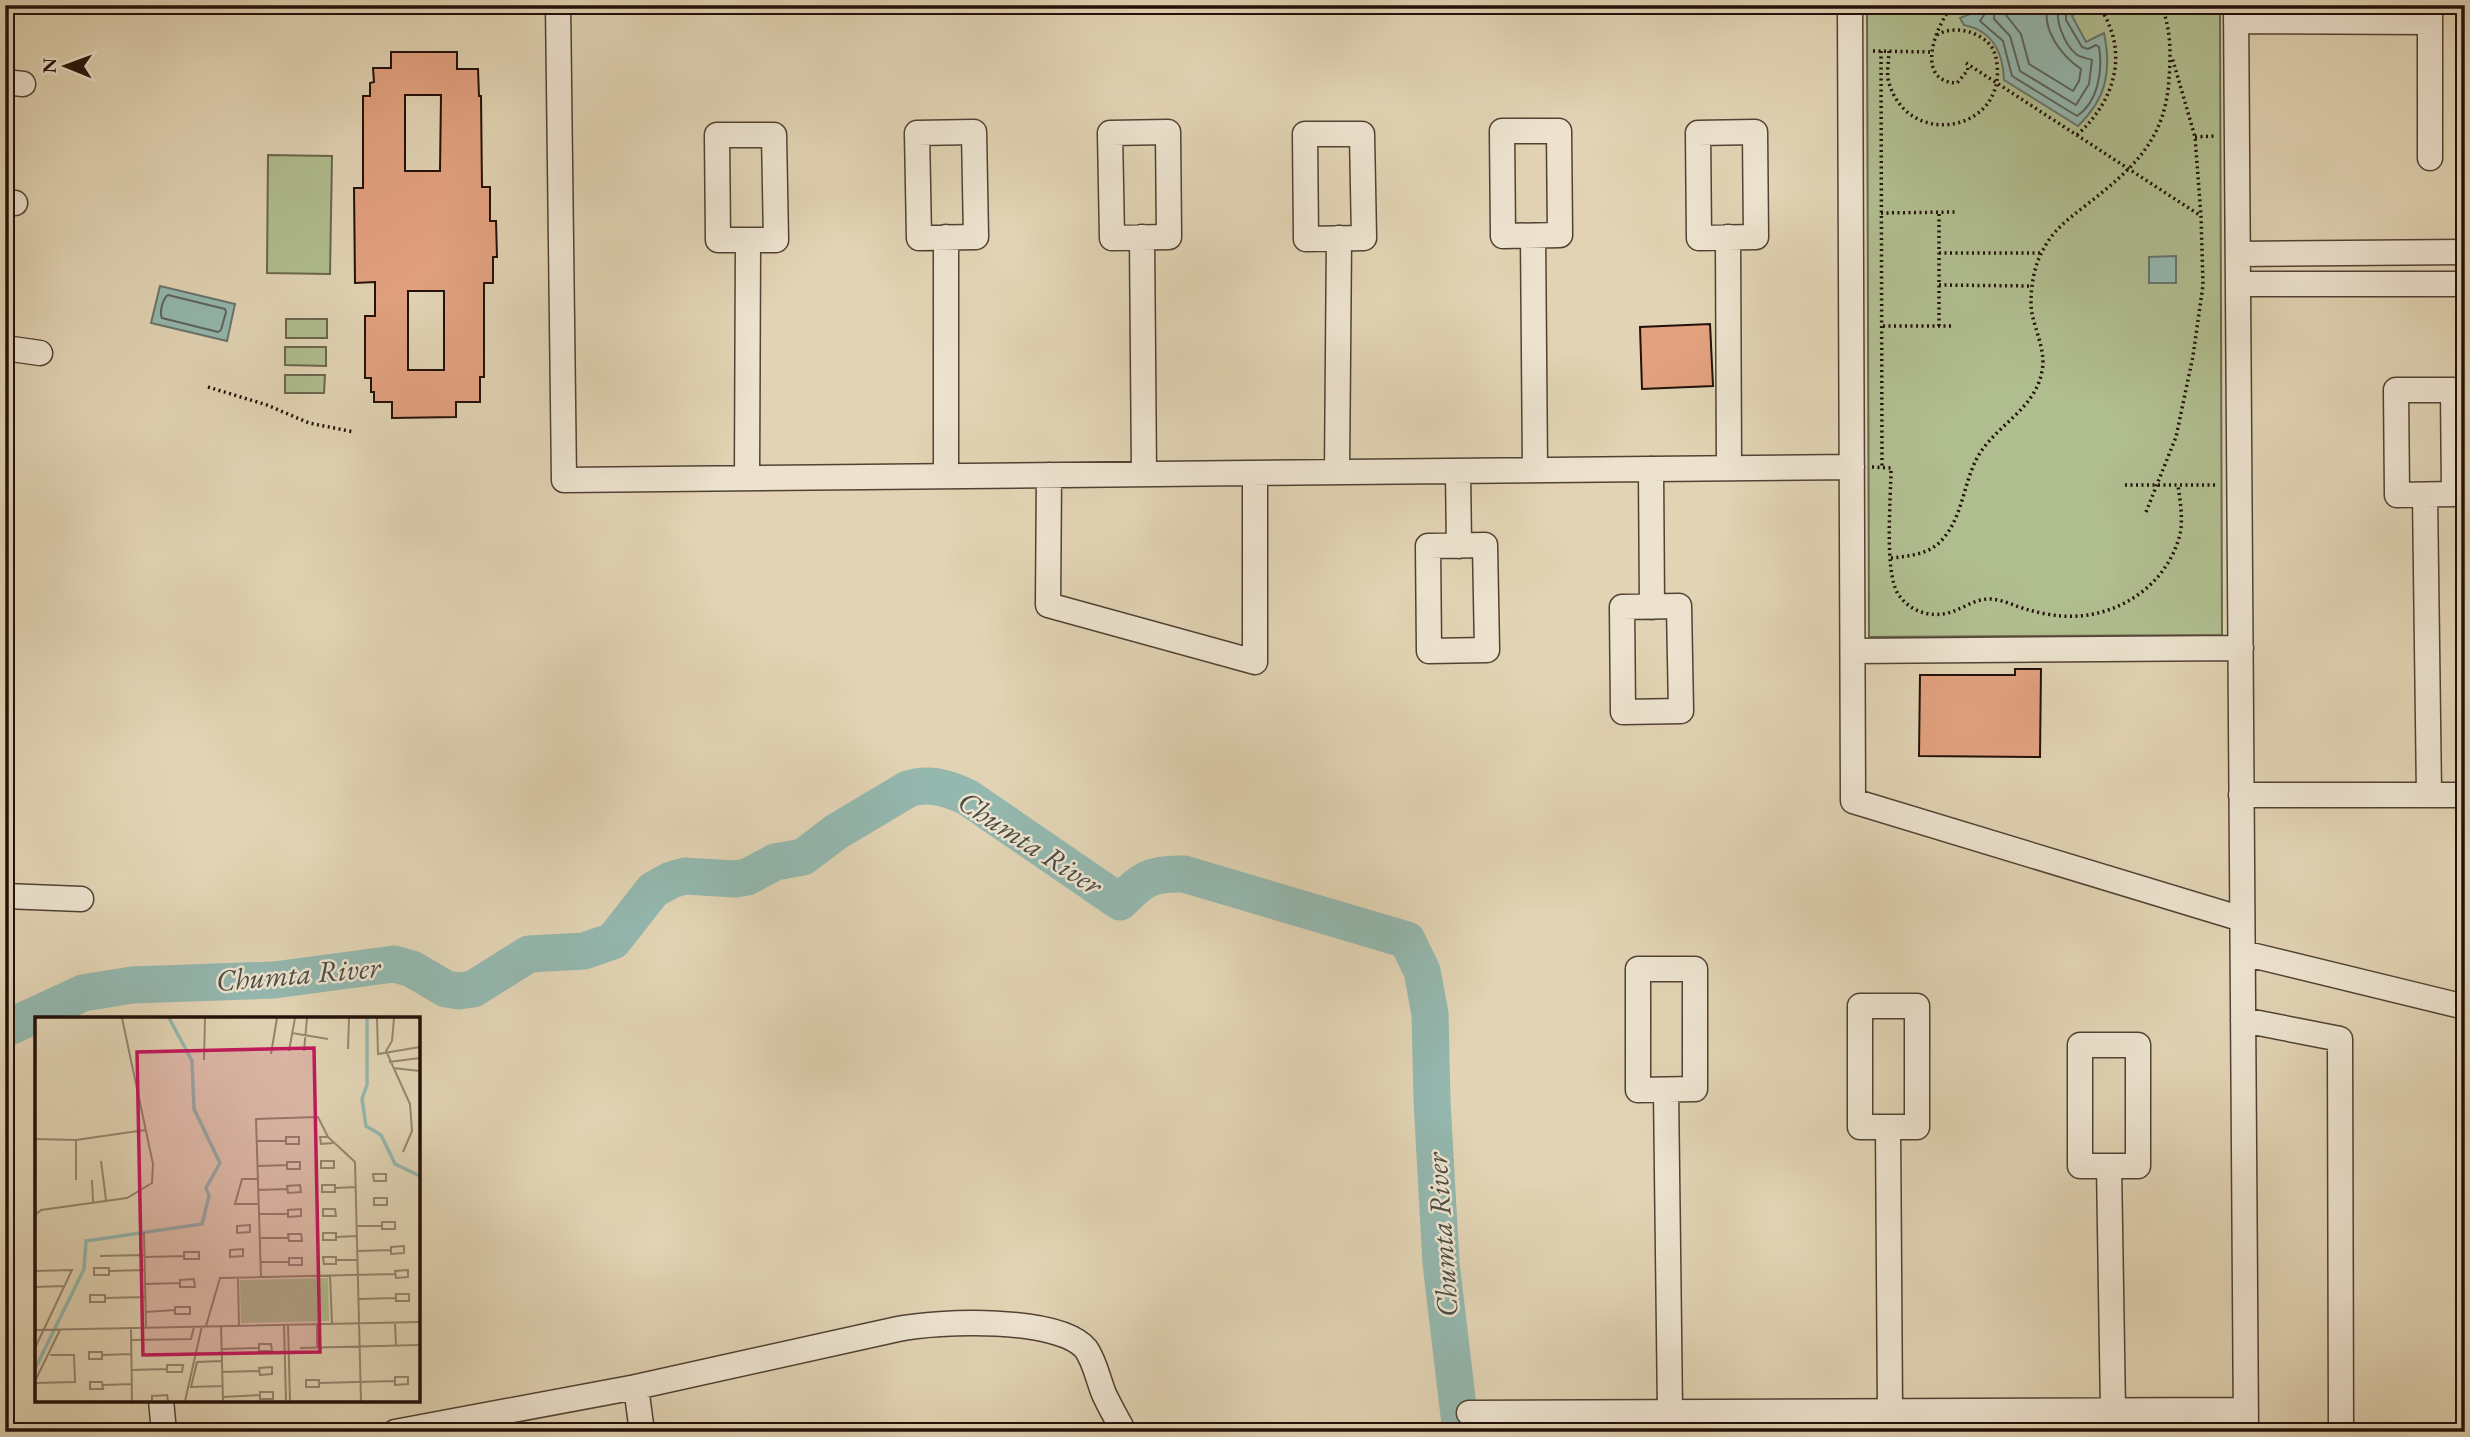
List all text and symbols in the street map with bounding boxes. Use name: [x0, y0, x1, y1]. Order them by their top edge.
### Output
north arrow: [32, 32, 102, 102]
text: N: [37, 57, 62, 74]
water label: Chumta River: [951, 781, 1111, 905]
water label: Chumta River: [214, 947, 383, 1000]
inset map: [35, 1017, 420, 1402]
water label: Chumta River: [1416, 1150, 1467, 1319]

